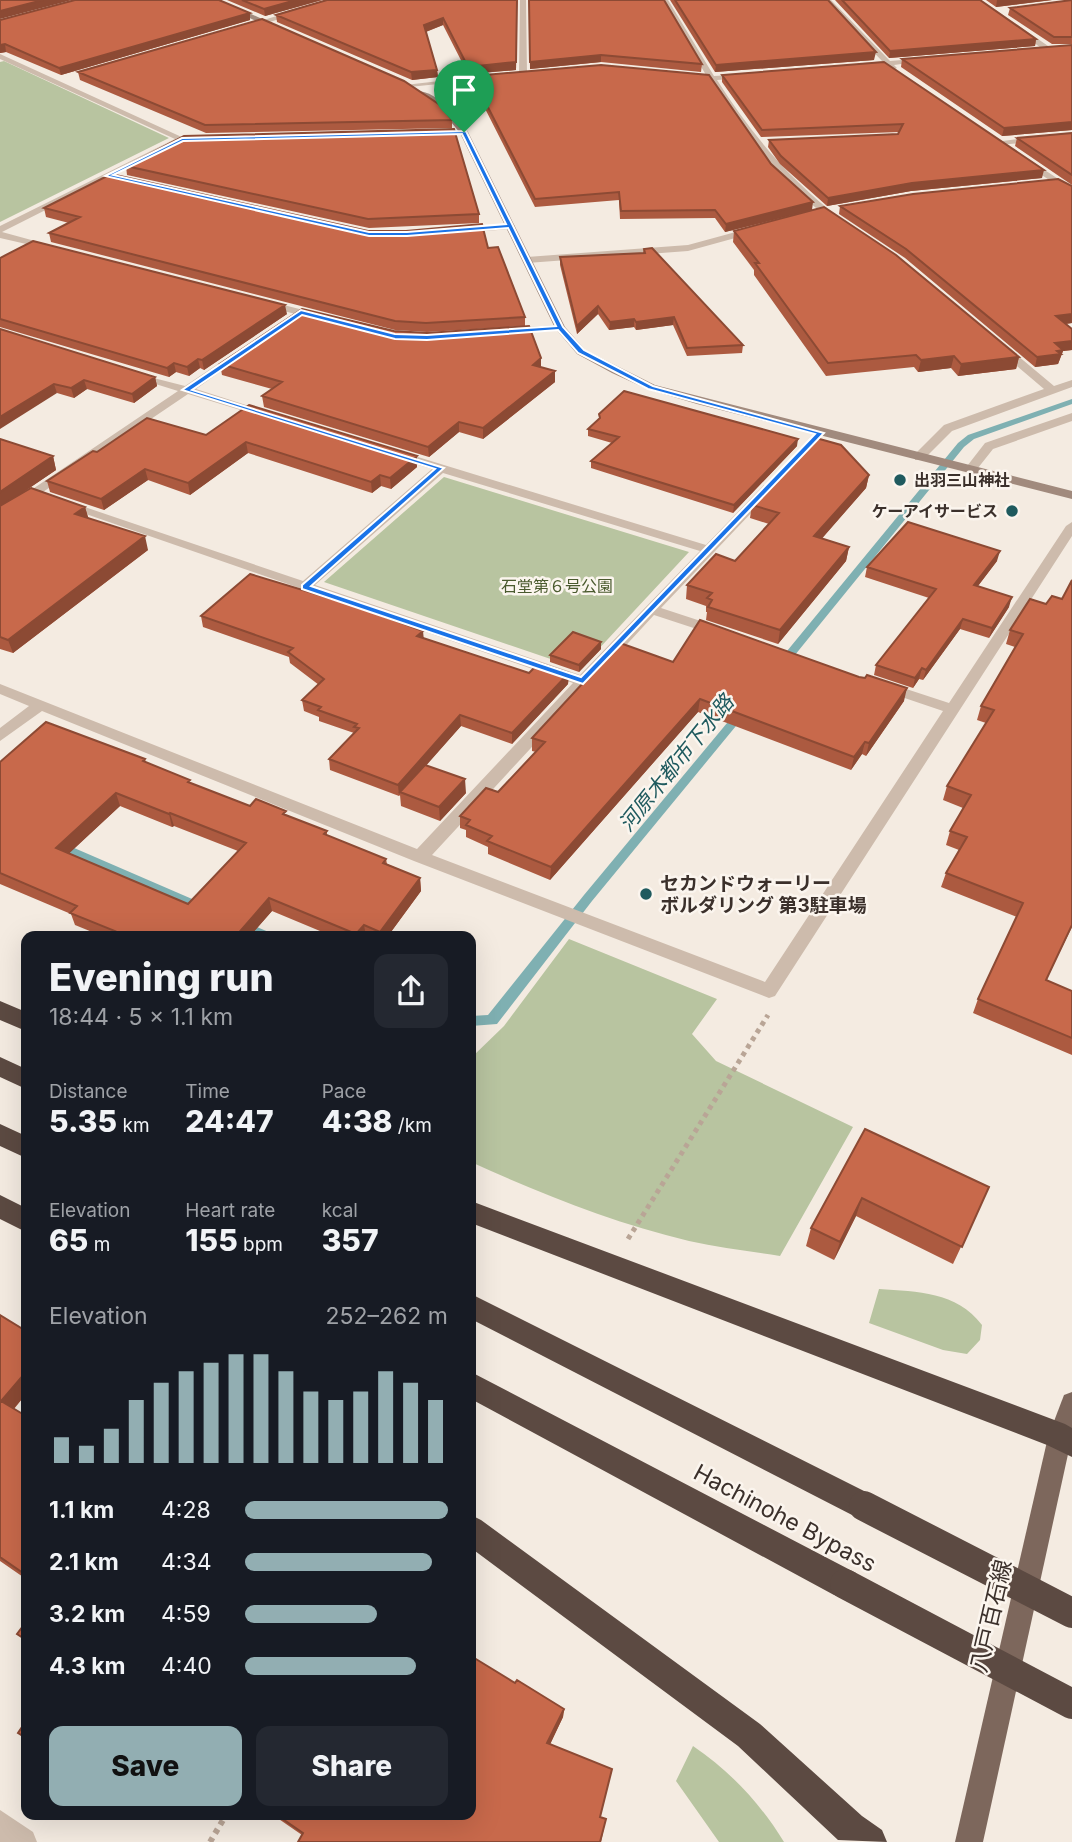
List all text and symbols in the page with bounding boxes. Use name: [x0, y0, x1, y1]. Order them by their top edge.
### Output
pin: [434, 60, 494, 132]
icon: arrive: [445, 71, 483, 109]
place label: 出羽三山神社: [914, 470, 1010, 490]
marker: 出羽三山神社: [892, 472, 908, 488]
place label: ケーアイサービス: [871, 501, 998, 521]
marker: ケーアイサービス: [1004, 503, 1020, 519]
park label: 石堂第６号公園: [501, 576, 613, 596]
water label: 河原木都市下水路: [613, 688, 740, 836]
place label: セカンドウォーリー ボルダリング 第3駐車場: [660, 872, 867, 917]
marker: セカンドウォーリー ボルダリング 第3駐車場: [638, 886, 654, 902]
text: Evening run: [49, 954, 274, 1000]
button: share: [374, 954, 448, 1028]
text: 18:44 · 5 × 1.1 km: [49, 1003, 233, 1031]
text: Distance: [49, 1080, 127, 1103]
text: Time: [185, 1080, 230, 1103]
text: Pace: [322, 1080, 366, 1103]
text: 5.35: [49, 1103, 117, 1139]
text: 24:47: [185, 1103, 274, 1139]
text: 4:38: [322, 1103, 393, 1139]
text: km: [117, 1114, 150, 1137]
text: /km: [393, 1114, 432, 1137]
text: Elevation: [49, 1199, 130, 1222]
text: Heart rate: [185, 1199, 275, 1222]
text: kcal: [322, 1199, 358, 1222]
text: 65: [49, 1222, 88, 1258]
text: 155: [185, 1222, 238, 1258]
text: 357: [322, 1222, 379, 1258]
text: m: [88, 1233, 110, 1256]
text: bpm: [238, 1233, 283, 1256]
text: Elevation: [49, 1302, 148, 1330]
text: 252–262 m: [326, 1302, 448, 1330]
street label: Hachinohe Bypass: [689, 1458, 881, 1578]
text: 1.1 km: [49, 1496, 114, 1524]
text: 4:28: [161, 1496, 211, 1524]
text: 2.1 km: [49, 1548, 119, 1576]
text: 4:34: [161, 1548, 212, 1576]
street label: 八戸百石線: [964, 1557, 1018, 1675]
text: 3.2 km: [49, 1600, 125, 1628]
text: 4:59: [161, 1600, 211, 1628]
text: 4.3 km: [49, 1652, 126, 1680]
text: 4:40: [161, 1652, 212, 1680]
button: Save: [49, 1726, 242, 1806]
button: Share: [256, 1726, 448, 1806]

